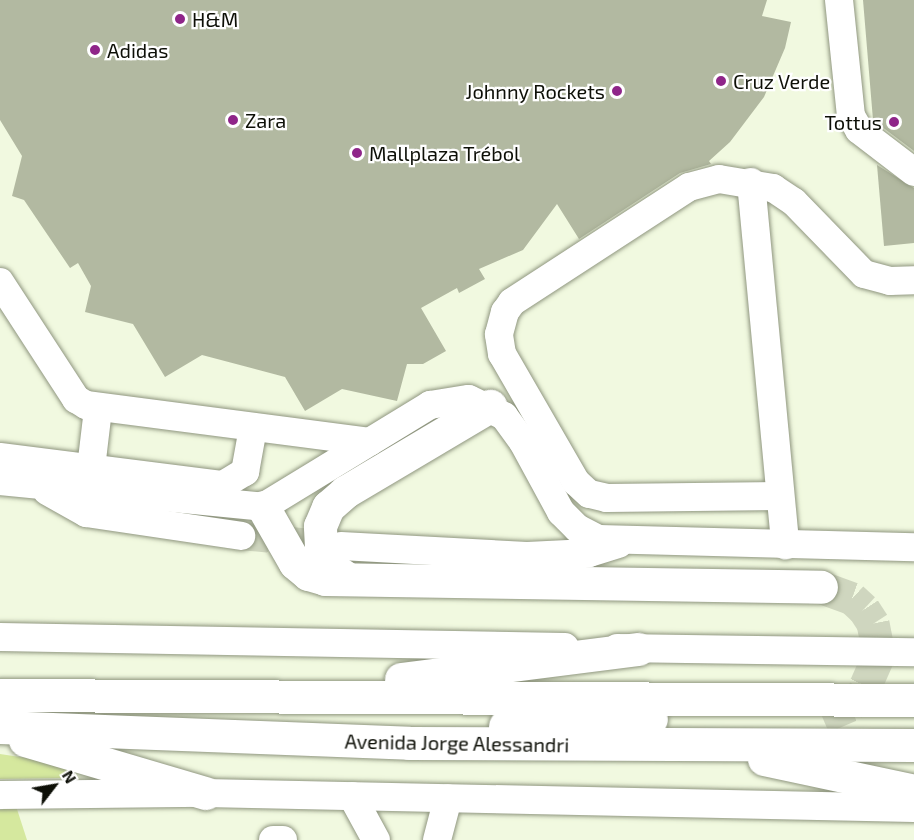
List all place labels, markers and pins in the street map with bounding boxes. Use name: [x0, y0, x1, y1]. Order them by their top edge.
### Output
place label: H&M: [192, 7, 238, 31]
marker: H&M: [173, 12, 187, 26]
place label: Adidas: [107, 38, 168, 62]
marker: Adidas: [88, 43, 102, 57]
place label: Cruz Verde: [733, 69, 831, 93]
marker: Cruz Verde: [714, 74, 728, 88]
place label: Johnny Rockets: [465, 79, 605, 103]
marker: Johnny Rockets: [610, 84, 624, 98]
place label: Zara: [245, 108, 286, 132]
place label: Tottus: [824, 110, 882, 134]
marker: Zara: [226, 113, 240, 127]
marker: Tottus: [887, 115, 901, 129]
place label: Mallplaza Trébol: [369, 141, 521, 165]
marker: Mallplaza Trébol: [350, 146, 364, 160]

